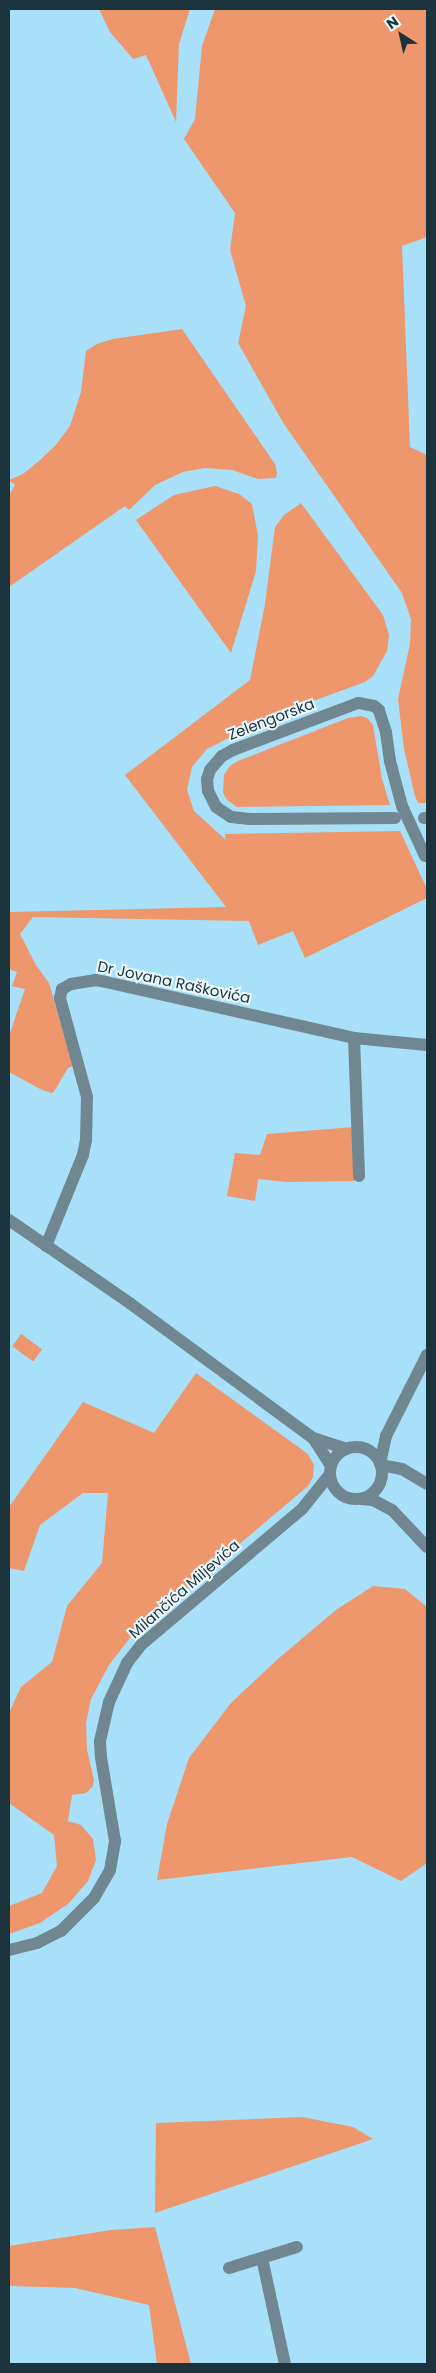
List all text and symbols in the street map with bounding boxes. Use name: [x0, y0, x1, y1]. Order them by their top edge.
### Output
north arrow: [376, 10, 426, 60]
text: N: [382, 12, 402, 34]
street label: Zelengorska: [225, 694, 317, 744]
street label: Dr Jovana Raškovića: [96, 957, 252, 1007]
street label: Milančića Miljevića: [125, 1536, 243, 1642]

